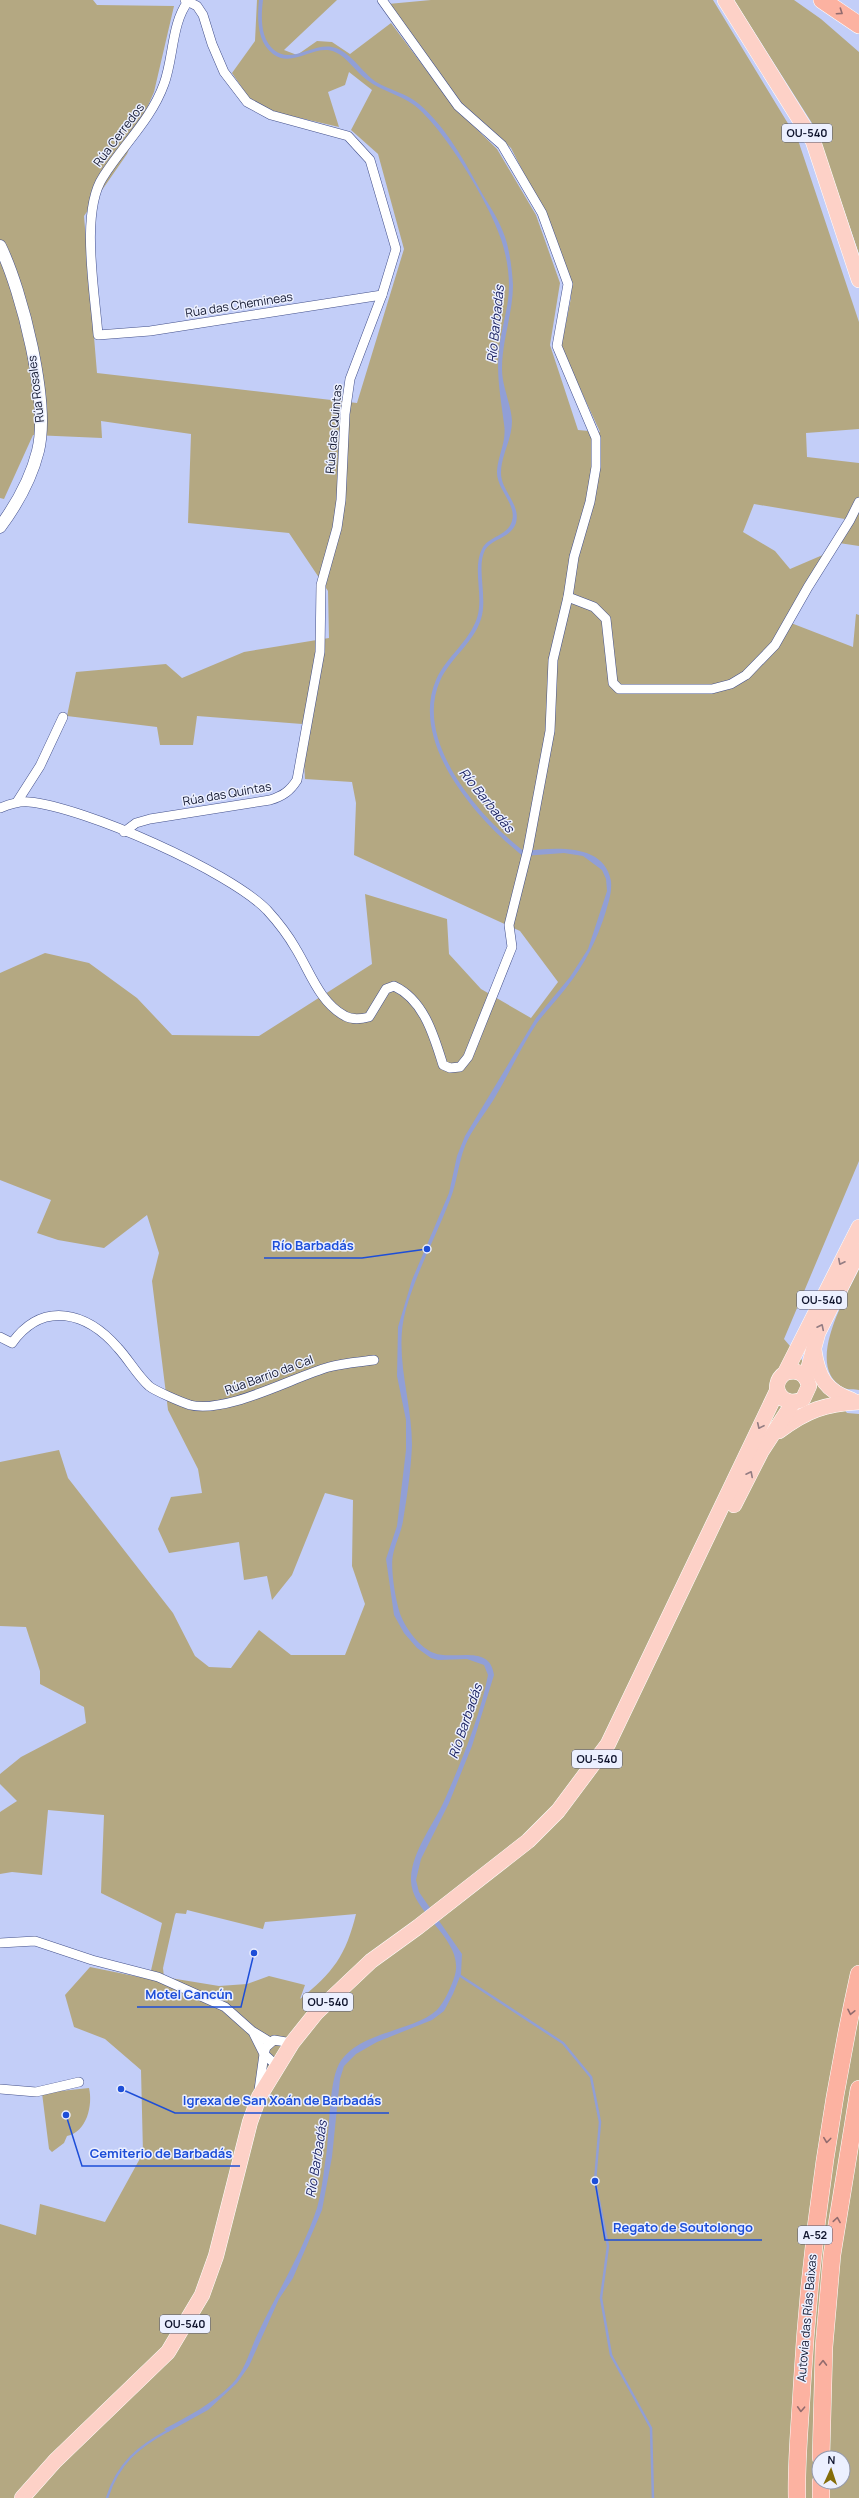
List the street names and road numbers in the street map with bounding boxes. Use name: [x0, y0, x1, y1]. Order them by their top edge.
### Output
street label: Rúa Cerredos: [89, 99, 148, 170]
road number: OU-540: [782, 124, 832, 142]
street label: Rúa das Chemineas: [184, 288, 294, 321]
street label: Rúa Rosales: [23, 355, 48, 424]
street label: Rúa das Quintas: [321, 384, 346, 474]
street label: Rúa das Quintas: [181, 777, 273, 810]
road number: OU-540: [797, 1291, 847, 1309]
street label: Rúa Barrio da Cal: [222, 1351, 315, 1398]
road number: OU-540: [572, 1750, 622, 1768]
road number: OU-540: [303, 1993, 353, 2011]
road number: A-52: [798, 2226, 832, 2244]
street label: Autovía das Rías Baixas: [792, 2253, 821, 2383]
road number: OU-540: [160, 2315, 210, 2333]

